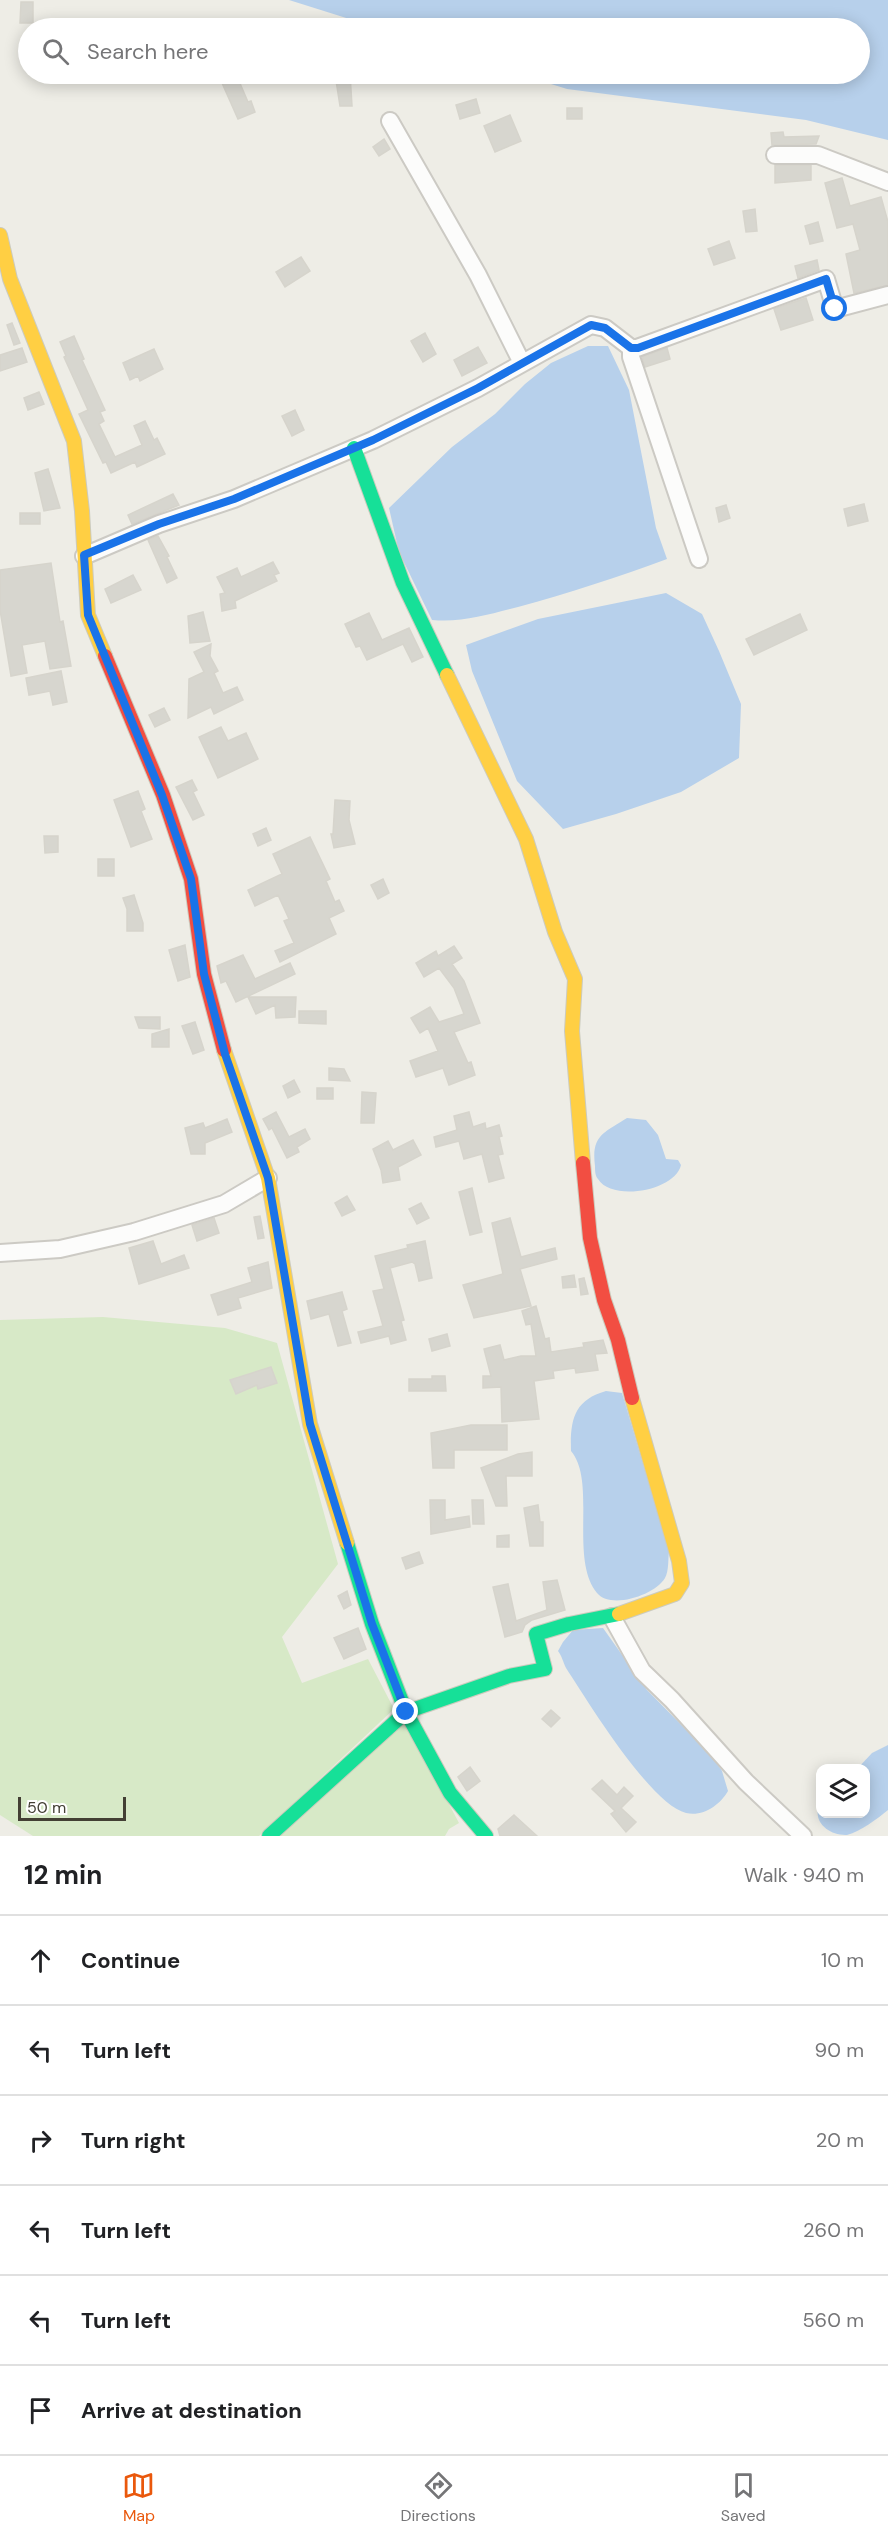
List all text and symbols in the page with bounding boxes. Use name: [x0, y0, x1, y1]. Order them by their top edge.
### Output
search box: [18, 18, 870, 84]
icon: search: [39, 35, 72, 68]
text: Search here: [87, 37, 208, 66]
route start: [821, 295, 847, 321]
route end: [392, 1698, 418, 1724]
map controls: [816, 1764, 870, 1818]
button: layers: [816, 1764, 870, 1818]
scale bar: [18, 1794, 126, 1822]
text: 50 m: [27, 1797, 66, 1818]
text: 12 min: [24, 1858, 102, 1892]
text: Walk · 940 m: [744, 1862, 864, 1888]
icon: ahead: [24, 1944, 57, 1977]
text: Continue: [81, 1946, 180, 1975]
text: 10 m: [821, 1947, 864, 1973]
icon: left: [24, 2034, 57, 2067]
text: Turn left: [81, 2036, 171, 2065]
text: 90 m: [815, 2037, 864, 2063]
icon: right: [24, 2124, 57, 2157]
text: Turn right: [81, 2126, 186, 2155]
text: 20 m: [816, 2127, 864, 2153]
icon: left: [24, 2214, 57, 2247]
text: Turn left: [81, 2216, 171, 2245]
text: 260 m: [803, 2217, 864, 2243]
icon: left: [24, 2304, 57, 2337]
text: Turn left: [81, 2306, 171, 2335]
text: 560 m: [802, 2307, 864, 2333]
icon: arrive: [24, 2394, 57, 2427]
text: Arrive at destination: [81, 2396, 302, 2425]
tab: Map: [122, 2469, 155, 2526]
tab: Directions: [400, 2469, 476, 2526]
tab: Saved: [721, 2469, 766, 2526]

